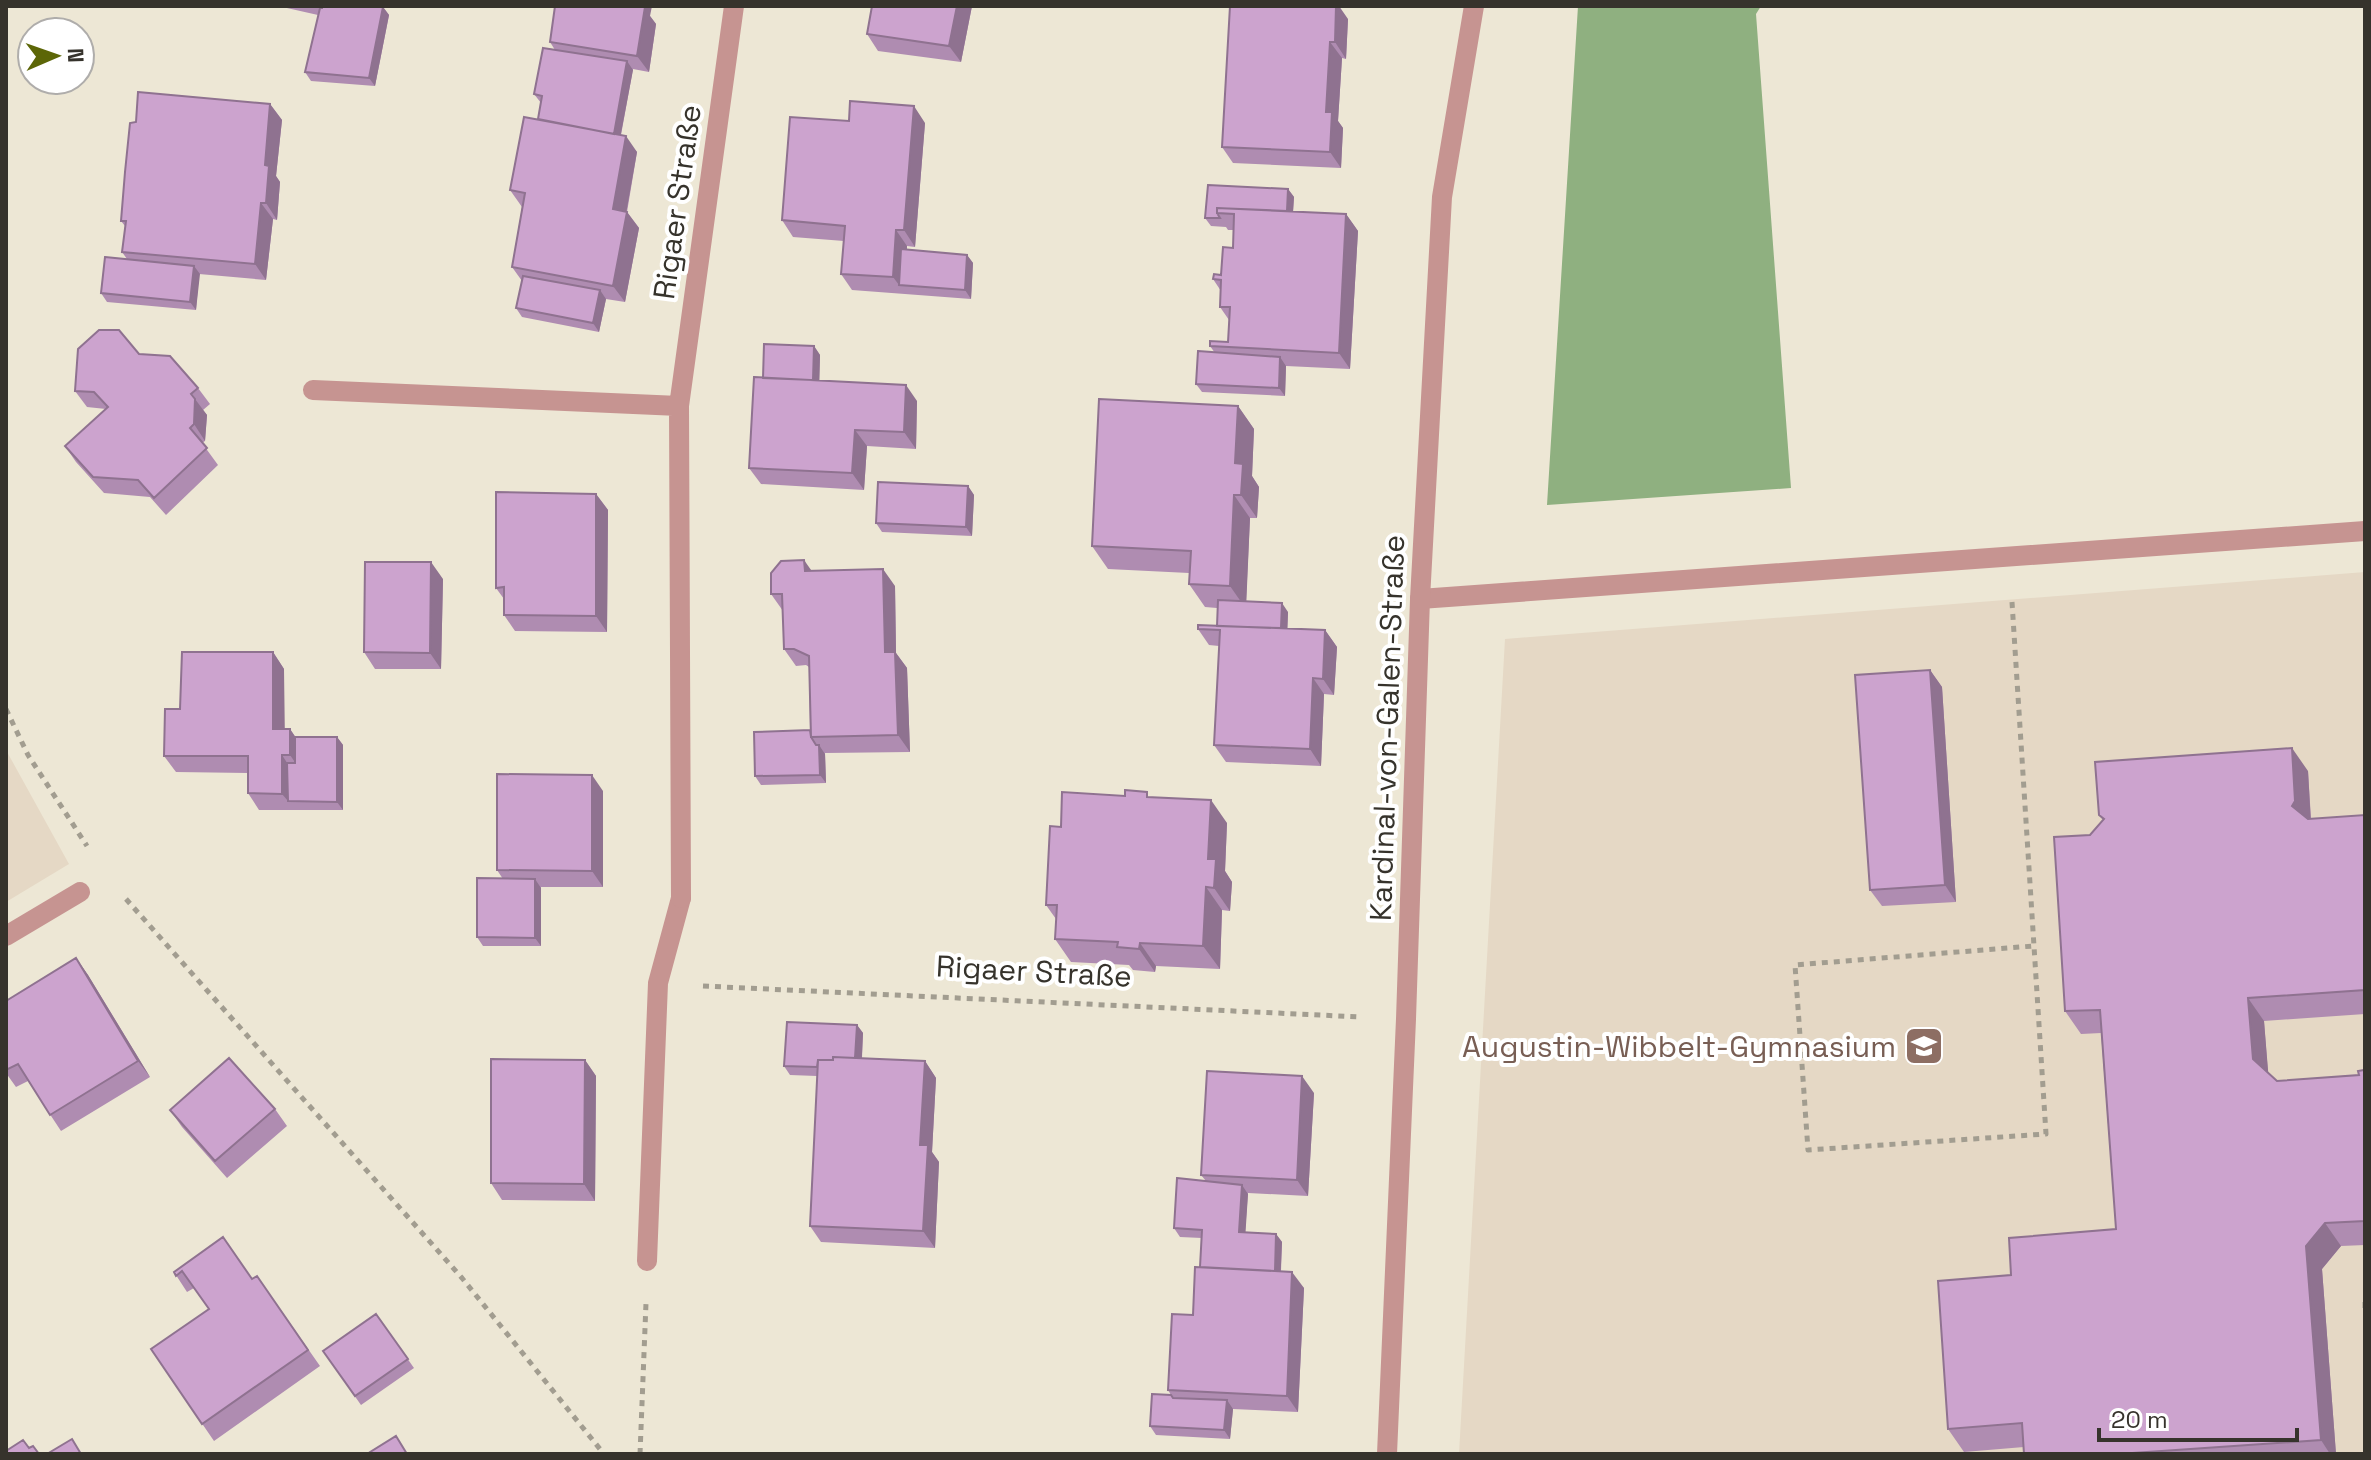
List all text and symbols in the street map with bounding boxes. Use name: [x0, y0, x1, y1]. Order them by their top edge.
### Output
north arrow: [16, 16, 96, 96]
text: N: [62, 47, 90, 63]
street label: Rigaer Straße: [644, 102, 710, 302]
street label: Kardinal-von-Galen-Straße: [1361, 534, 1413, 922]
street label: Rigaer Straße: [935, 946, 1133, 996]
school or university icon: Augustin-Wibbelt-Gymnasium: [1903, 1025, 1945, 1067]
place label: Augustin-Wibbelt-Gymnasium: [1462, 1027, 1896, 1066]
scale bar: [2099, 1392, 2297, 1442]
text: 20 m: [2111, 1404, 2168, 1435]

